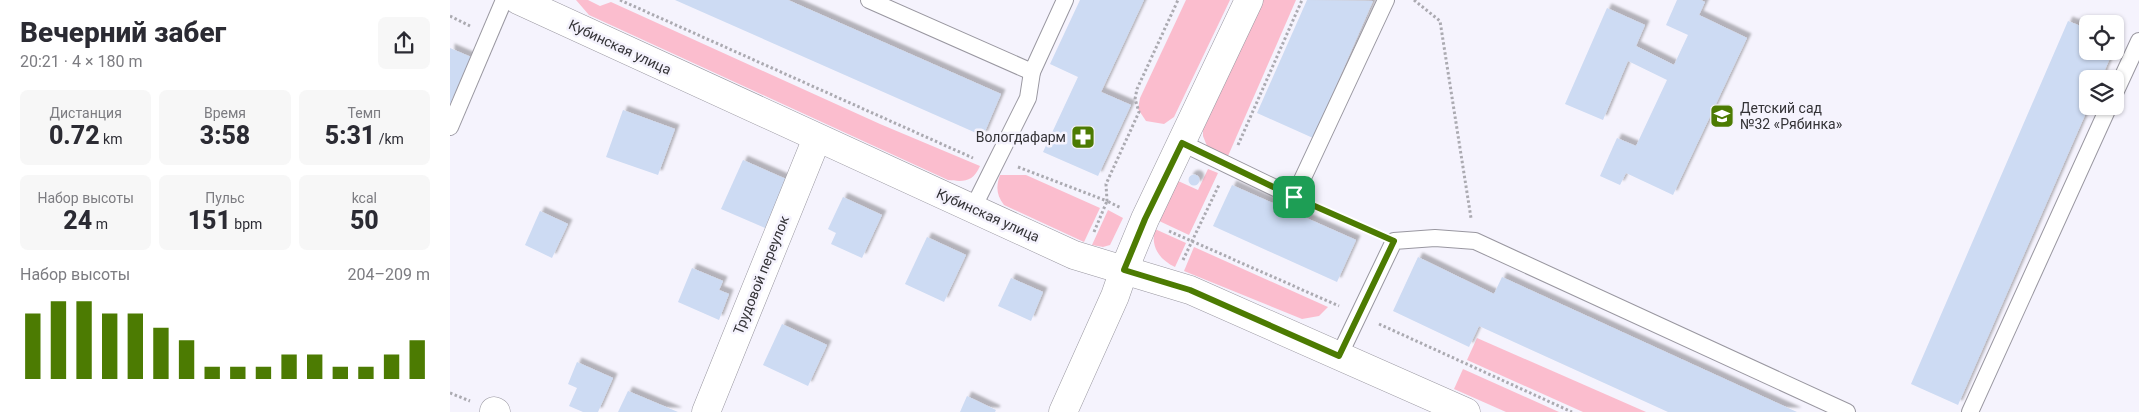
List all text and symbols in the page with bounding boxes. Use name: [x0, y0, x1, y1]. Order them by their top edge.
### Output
map controls: [2079, 15, 2124, 115]
button: locate: [2079, 15, 2124, 60]
text: Вечерний забег: [20, 16, 226, 49]
street label: Кубинская улица: [566, 16, 674, 78]
button: share: [378, 17, 430, 69]
text: 20:21 · 4 × 180 m: [20, 52, 142, 71]
button: layers: [2079, 70, 2124, 115]
place label: Детский сад №32 «Рябинка»: [1740, 100, 1843, 132]
school or university icon: Детский сад №32 «Рябинка»: [1709, 103, 1735, 129]
text: Дистанция: [50, 105, 122, 121]
text: Время: [204, 105, 246, 121]
text: Темп: [348, 105, 381, 121]
text: 0.72: [49, 121, 100, 150]
text: 3:58: [200, 121, 250, 150]
text: 5:31: [325, 121, 375, 150]
pharmacy icon: Вологдафарм: [1070, 124, 1096, 150]
place label: Вологдафарм: [976, 129, 1066, 145]
text: km: [100, 131, 122, 147]
text: /km: [375, 131, 404, 147]
pin: [1273, 176, 1315, 218]
icon: arrive: [1280, 183, 1308, 211]
street label: Кубинская улица: [934, 185, 1042, 245]
text: Набор высоты: [38, 190, 134, 206]
text: Пульс: [205, 190, 245, 206]
text: kcal: [352, 190, 377, 206]
text: 24: [63, 206, 92, 235]
text: 151: [188, 206, 231, 235]
text: 50: [350, 206, 379, 235]
street label: Трудовой переулок: [730, 213, 792, 337]
text: m: [92, 216, 108, 232]
text: bpm: [231, 216, 262, 232]
text: Набор высоты: [20, 265, 130, 284]
text: 204–209 m: [348, 265, 430, 284]

